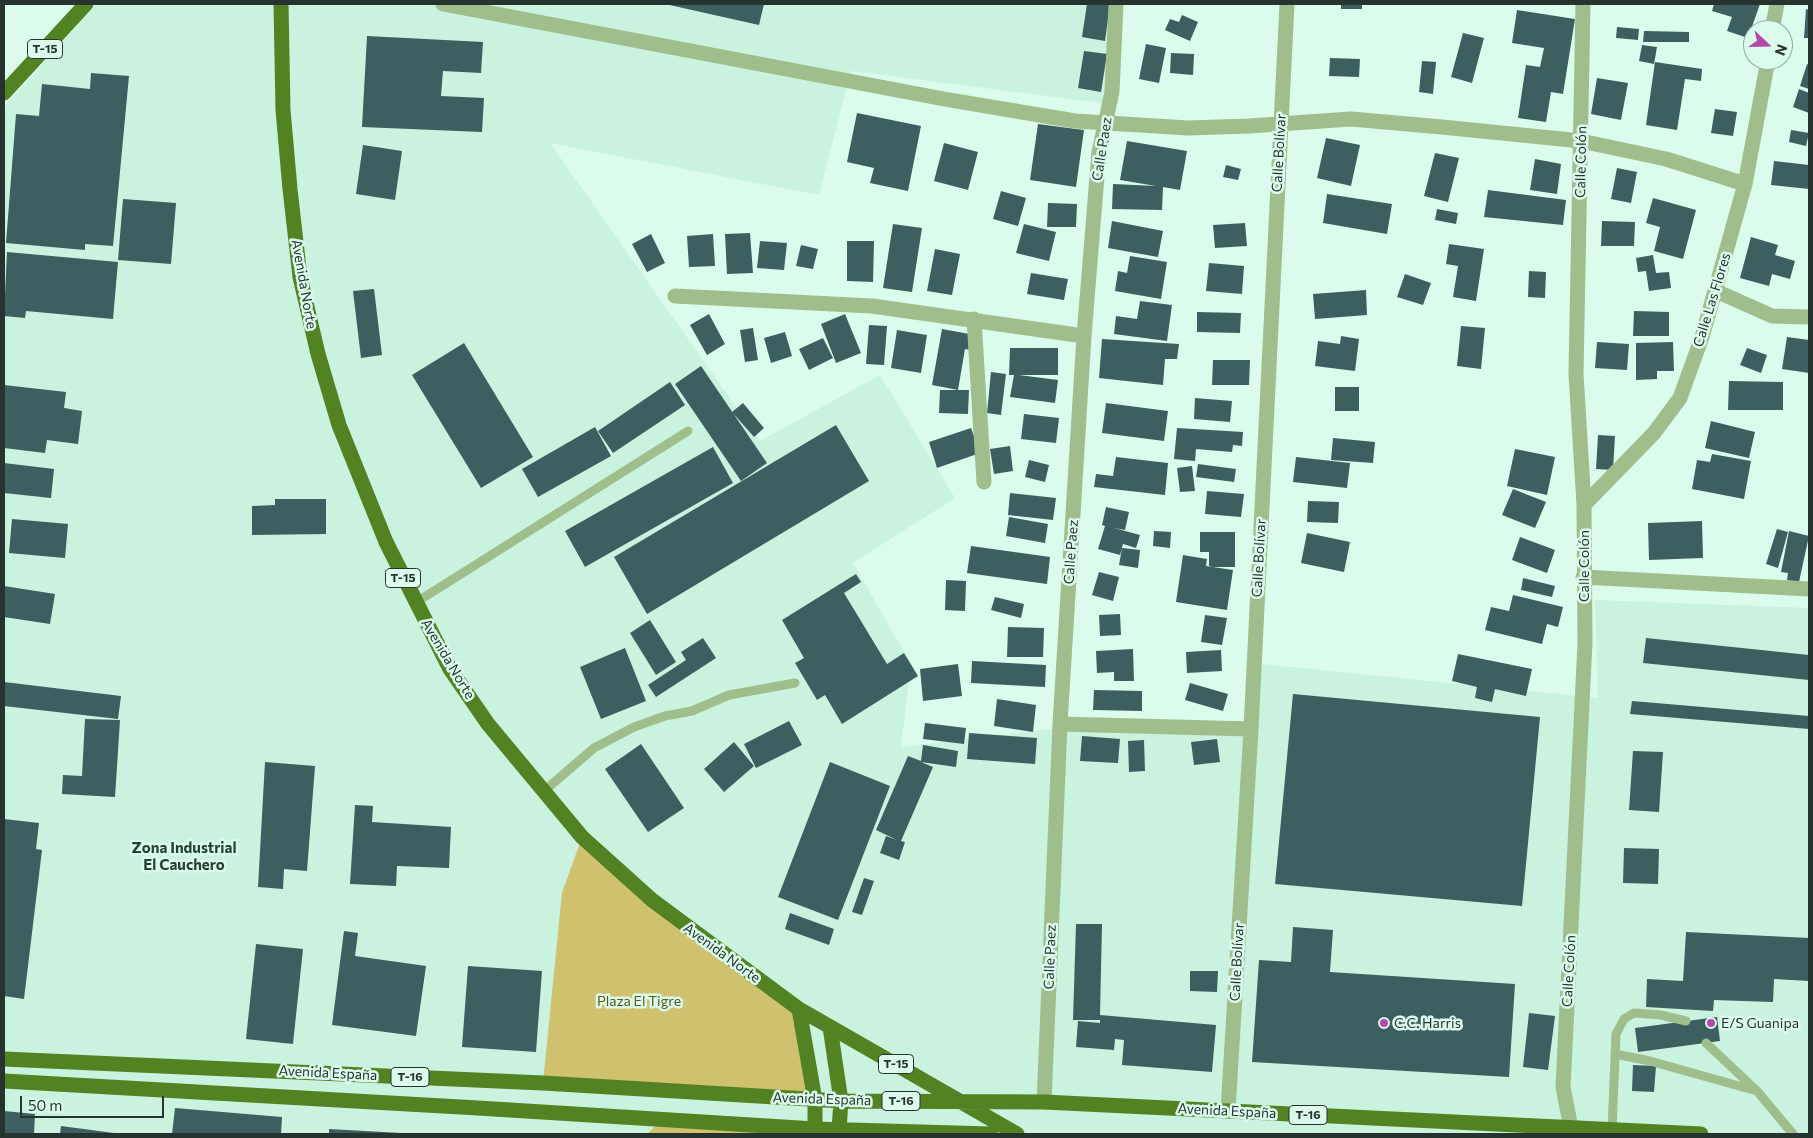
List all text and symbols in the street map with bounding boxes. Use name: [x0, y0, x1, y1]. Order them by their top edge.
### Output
north arrow: [1743, 20, 1793, 70]
road number: T-15: [28, 40, 62, 59]
text: N: [1772, 42, 1791, 58]
street label: Calle Bolívar: [1269, 113, 1289, 193]
street label: Calle Paez: [1089, 116, 1115, 182]
street label: Calle Colón: [1572, 126, 1590, 198]
street label: Avenida Norte: [288, 238, 320, 330]
street label: Calle Las Flores: [1690, 251, 1734, 349]
street label: Calle Bolívar: [1249, 518, 1269, 598]
street label: Calle Paez: [1060, 519, 1082, 585]
street label: Calle Colón: [1576, 530, 1592, 602]
road number: T-15: [386, 568, 420, 588]
street label: Avenida Norte: [417, 616, 479, 702]
district label: Zona Industrial El Cauchero: [131, 839, 237, 874]
street label: Avenida Norte: [680, 920, 764, 986]
street label: Calle Bolívar: [1227, 922, 1247, 1002]
street label: Calle Paez: [1040, 924, 1060, 990]
street label: Calle Colón: [1559, 935, 1579, 1007]
park label: Plaza El Tigre: [597, 993, 681, 1009]
place label: C.C. Harris: [1394, 1015, 1461, 1031]
place label: E/S Guanipa: [1721, 1015, 1799, 1031]
marker: C.C. Harris: [1378, 1017, 1390, 1029]
marker: E/S Guanipa: [1705, 1017, 1717, 1029]
road number: T-15: [878, 1054, 914, 1074]
street label: Avenida España: [278, 1062, 378, 1084]
road number: T-16: [391, 1068, 429, 1086]
scale bar: [22, 1086, 166, 1118]
street label: Avenida España: [772, 1089, 872, 1109]
road number: T-16: [882, 1092, 920, 1110]
text: 50 m: [28, 1096, 62, 1114]
street label: Avenida España: [1177, 1100, 1277, 1122]
road number: T-16: [1289, 1106, 1327, 1124]

